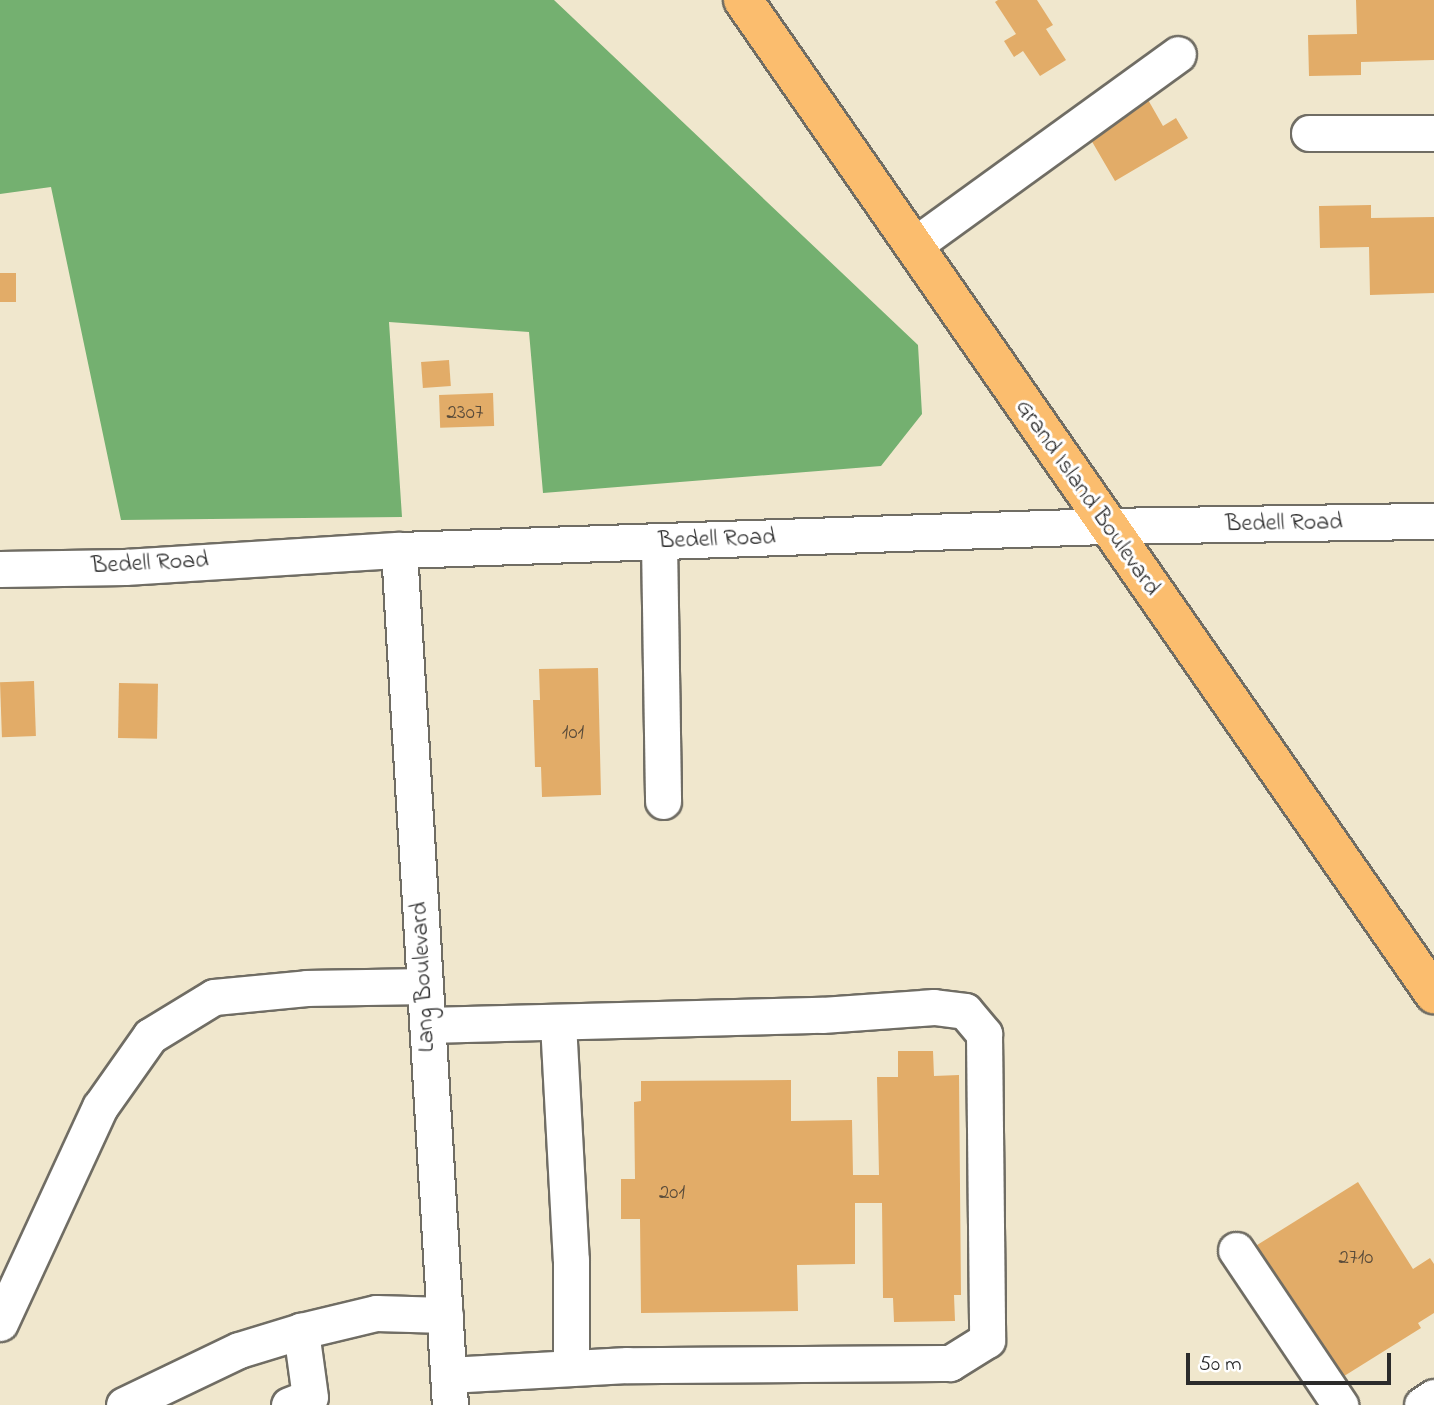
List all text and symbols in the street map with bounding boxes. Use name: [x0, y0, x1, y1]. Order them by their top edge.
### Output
street label: Grand Island Boulevard: [1008, 394, 1166, 602]
house number: 2307: [447, 400, 483, 426]
street label: Bedell Road: [1225, 509, 1343, 539]
street label: Bedell Road: [658, 524, 776, 556]
street label: Bedell Road: [91, 547, 209, 581]
house number: 101: [562, 720, 584, 746]
street label: Lang Boulevard: [406, 901, 442, 1053]
house number: 201: [659, 1180, 685, 1206]
house number: 2710: [1339, 1245, 1373, 1271]
scale bar: [1189, 1338, 1394, 1382]
text: 50 m: [1199, 1350, 1242, 1380]

